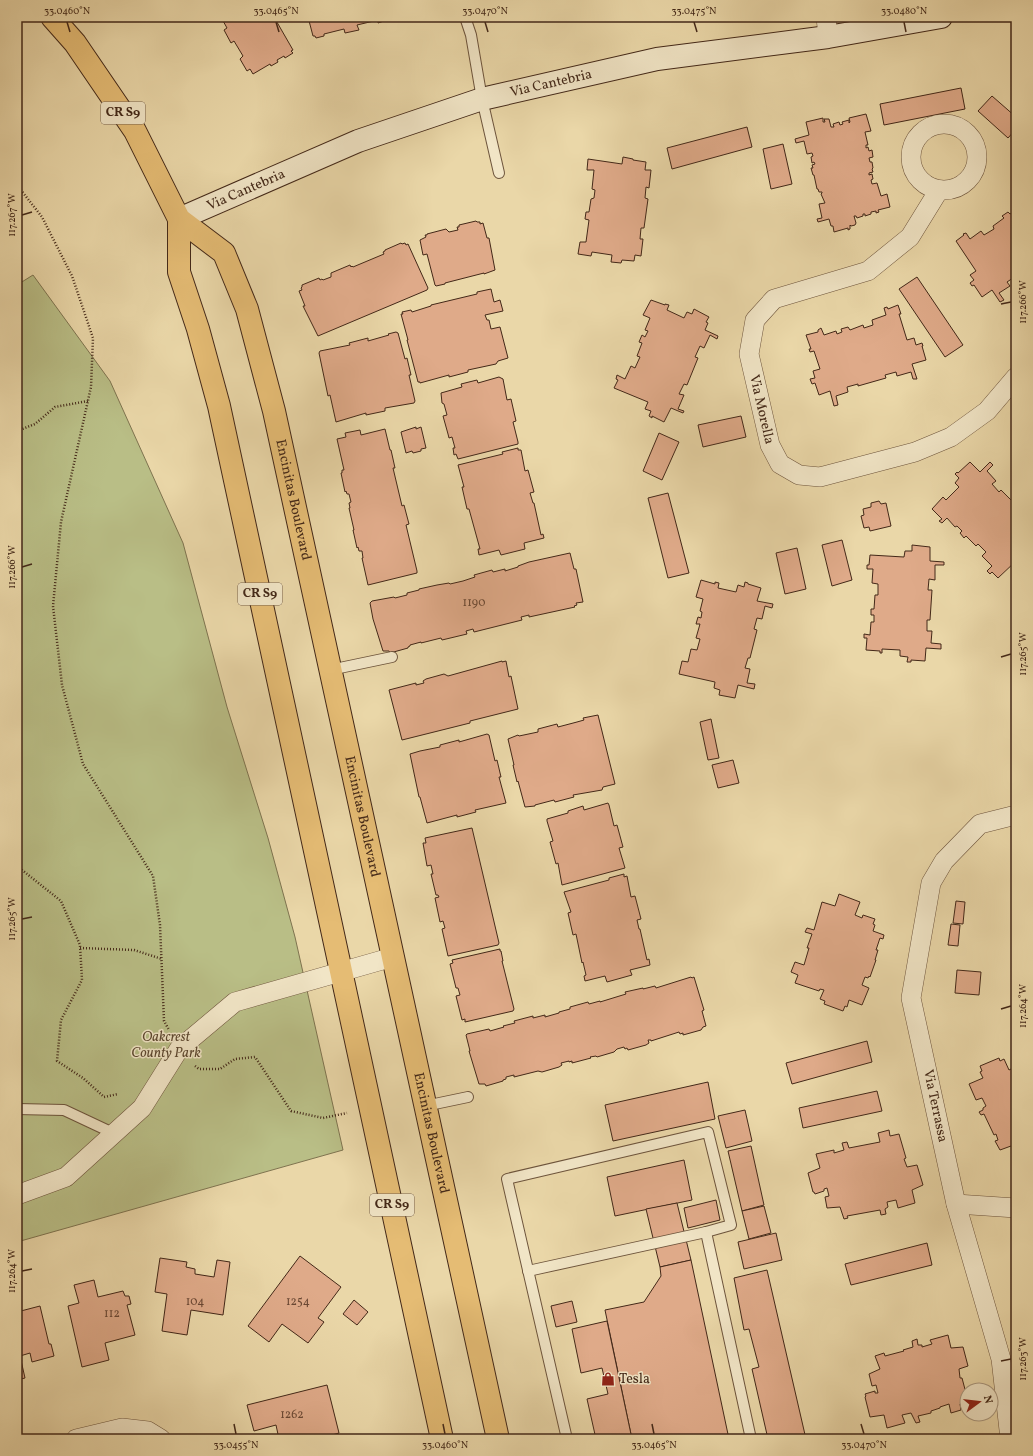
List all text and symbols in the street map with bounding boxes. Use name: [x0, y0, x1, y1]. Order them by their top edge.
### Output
text: 33.0460°N: [44, 4, 91, 18]
text: 33.0465°N: [253, 4, 299, 18]
text: 33.0470°N: [462, 4, 508, 18]
text: 33.0475°N: [671, 4, 717, 18]
text: 33.0480°N: [881, 4, 928, 18]
street label: Via Cantebria: [508, 65, 594, 102]
road number: CR S9: [101, 102, 145, 124]
street label: Via Cantebria: [204, 164, 288, 215]
text: 117.267°W: [5, 193, 19, 237]
text: 117.266°W: [1016, 280, 1030, 324]
street label: Via Morella: [745, 373, 779, 446]
street label: Encinitas Boulevard: [271, 437, 316, 562]
text: 117.266°W: [5, 545, 19, 589]
road number: CR S9: [238, 583, 282, 605]
house number: 1190: [463, 595, 486, 611]
text: 117.265°W: [1016, 632, 1030, 676]
street label: Encinitas Boulevard: [340, 754, 385, 879]
text: 117.265°W: [5, 897, 19, 941]
text: 117.264°W: [1016, 984, 1030, 1028]
park label: Oakcrest County Park: [131, 1028, 201, 1063]
street label: Via Terrassa: [918, 1068, 952, 1144]
street label: Encinitas Boulevard: [409, 1071, 454, 1195]
road number: CR S9: [370, 1194, 414, 1216]
text: 117.264°W: [5, 1249, 19, 1293]
house number: 104: [186, 1294, 204, 1310]
house number: 1254: [286, 1294, 310, 1310]
house number: 112: [104, 1306, 120, 1322]
text: 117.263°W: [1016, 1337, 1030, 1381]
place label: Tesla: [619, 1370, 650, 1389]
shop icon: Tesla: [600, 1371, 616, 1387]
north arrow: [959, 1382, 999, 1422]
text: N: [979, 1394, 995, 1406]
house number: 1262: [280, 1407, 304, 1423]
text: 33.0455°N: [214, 1438, 259, 1452]
text: 33.0460°N: [422, 1438, 469, 1452]
text: 33.0465°N: [631, 1438, 677, 1452]
text: 33.0470°N: [841, 1438, 887, 1452]

